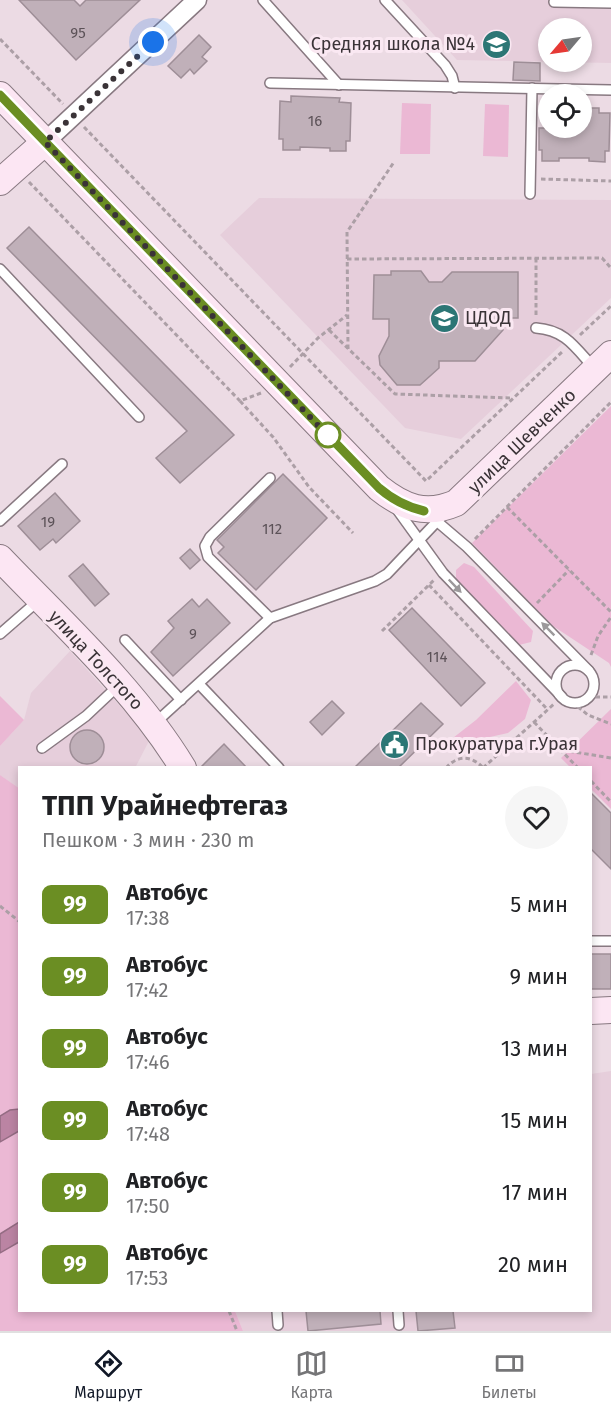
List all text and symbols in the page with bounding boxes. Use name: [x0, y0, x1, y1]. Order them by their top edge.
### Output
north arrow: [538, 18, 592, 72]
map controls: [538, 18, 592, 138]
house number: 95: [70, 24, 86, 42]
your location: [138, 27, 168, 57]
school or university icon: Средняя школа №4: [480, 28, 512, 60]
place label: Средняя школа №4: [311, 33, 475, 55]
button: locate: [538, 84, 592, 138]
house number: 16: [308, 112, 322, 130]
school or university icon: ЦДОД: [428, 302, 460, 334]
place label: ЦДОД: [465, 307, 511, 329]
street label: улица Шевченко: [464, 384, 580, 498]
unlabelled marker: [315, 422, 341, 448]
house number: 19: [41, 513, 55, 531]
house number: 112: [262, 520, 282, 538]
one-way arrow: [448, 578, 462, 592]
street label: улица Толстого: [44, 606, 148, 714]
one-way arrow: [541, 623, 555, 637]
house number: 9: [189, 625, 197, 643]
house number: 114: [427, 648, 447, 666]
public building icon: Прокуратура г.Урая: [378, 728, 410, 760]
place label: Прокуратура г.Урая: [415, 733, 578, 755]
button: heart: [505, 786, 568, 849]
text: ТПП Урайнефтегаз: [42, 789, 288, 822]
text: Пешком · 3 мин · 230 m: [42, 828, 254, 852]
text: Автобус: [126, 879, 208, 906]
text: 99: [63, 891, 87, 917]
text: 5 мин: [510, 891, 568, 918]
text: 17:38: [126, 906, 170, 930]
text: Автобус: [126, 951, 208, 978]
text: 99: [63, 963, 87, 989]
text: 9 мин: [510, 963, 568, 990]
text: 17:42: [126, 978, 168, 1002]
text: Автобус: [126, 1023, 208, 1050]
text: 99: [63, 1035, 87, 1061]
text: 13 мин: [501, 1035, 568, 1062]
text: 17:46: [126, 1050, 170, 1074]
text: Автобус: [126, 1095, 208, 1122]
text: 99: [63, 1107, 87, 1133]
text: 15 мин: [501, 1107, 568, 1134]
text: 17:48: [126, 1122, 170, 1146]
text: Автобус: [126, 1167, 208, 1194]
text: 99: [63, 1179, 87, 1205]
text: 17 мин: [502, 1179, 568, 1206]
text: 17:50: [126, 1194, 170, 1218]
text: Автобус: [126, 1239, 208, 1266]
text: 99: [63, 1251, 87, 1277]
text: 20 мин: [498, 1251, 568, 1278]
text: 17:53: [126, 1266, 168, 1290]
tab: Маршрут: [74, 1347, 142, 1402]
tab: Карта: [291, 1347, 333, 1402]
tab: Билеты: [481, 1347, 537, 1402]

